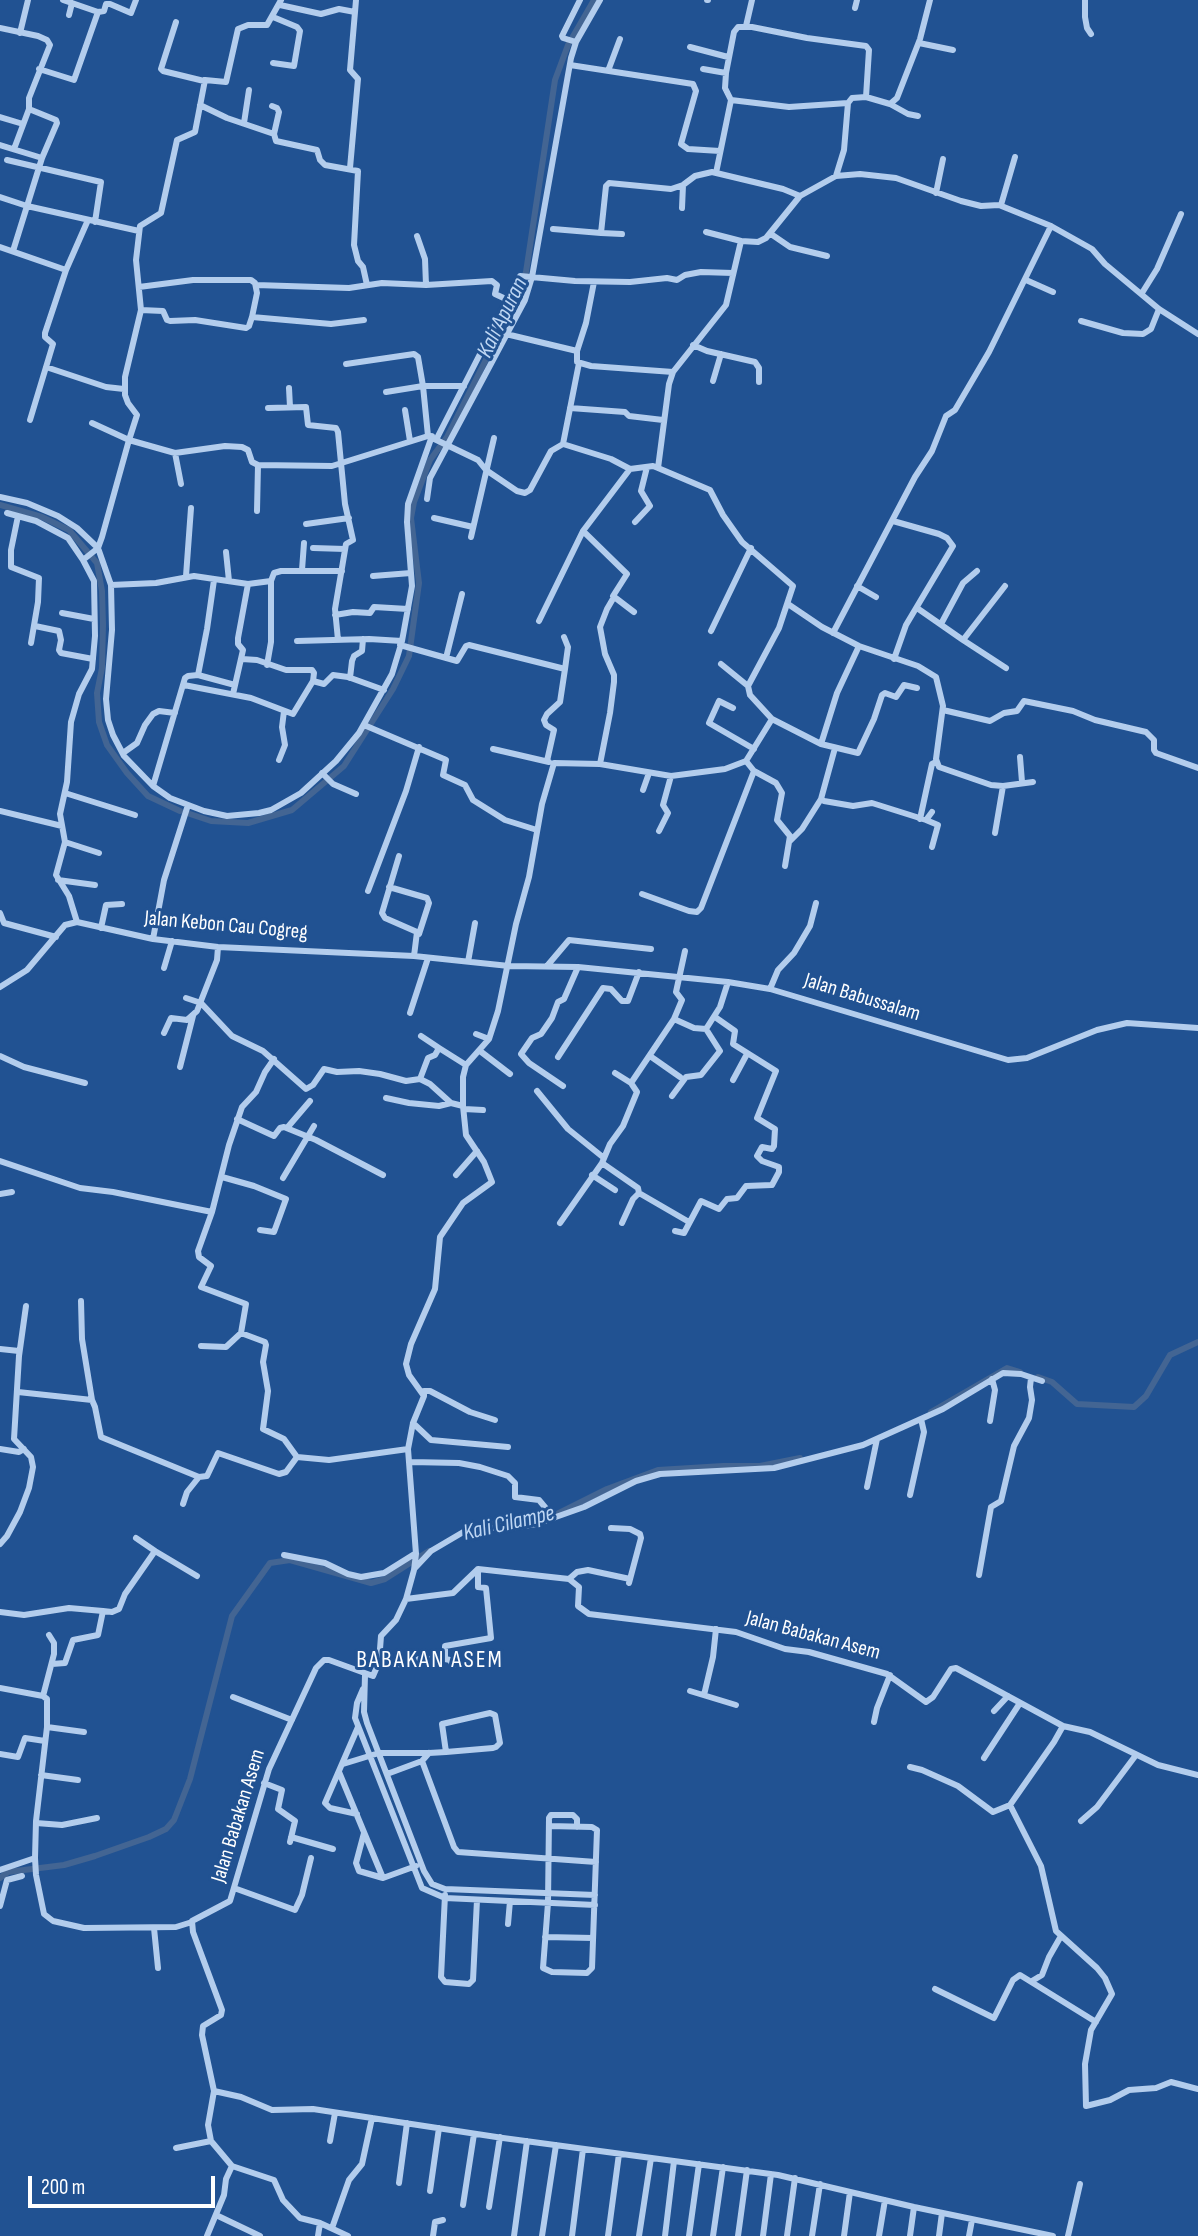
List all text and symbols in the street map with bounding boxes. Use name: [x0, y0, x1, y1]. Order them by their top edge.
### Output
water label: Kali Apuran: [472, 274, 534, 362]
street label: Jalan Kebon Cau Cogreg: [143, 906, 309, 946]
street label: Jalan Babussalam: [801, 968, 923, 1028]
water label: Kali Cilampe: [461, 1500, 557, 1548]
street label: Jalan Babakan Asem: [743, 1606, 883, 1666]
district label: BABAKAN ASEM: [358, 1647, 502, 1675]
street label: Jalan Babakan Asem: [207, 1746, 271, 1886]
scale bar: [32, 2162, 219, 2206]
text: 200 m: [41, 2175, 85, 2200]

